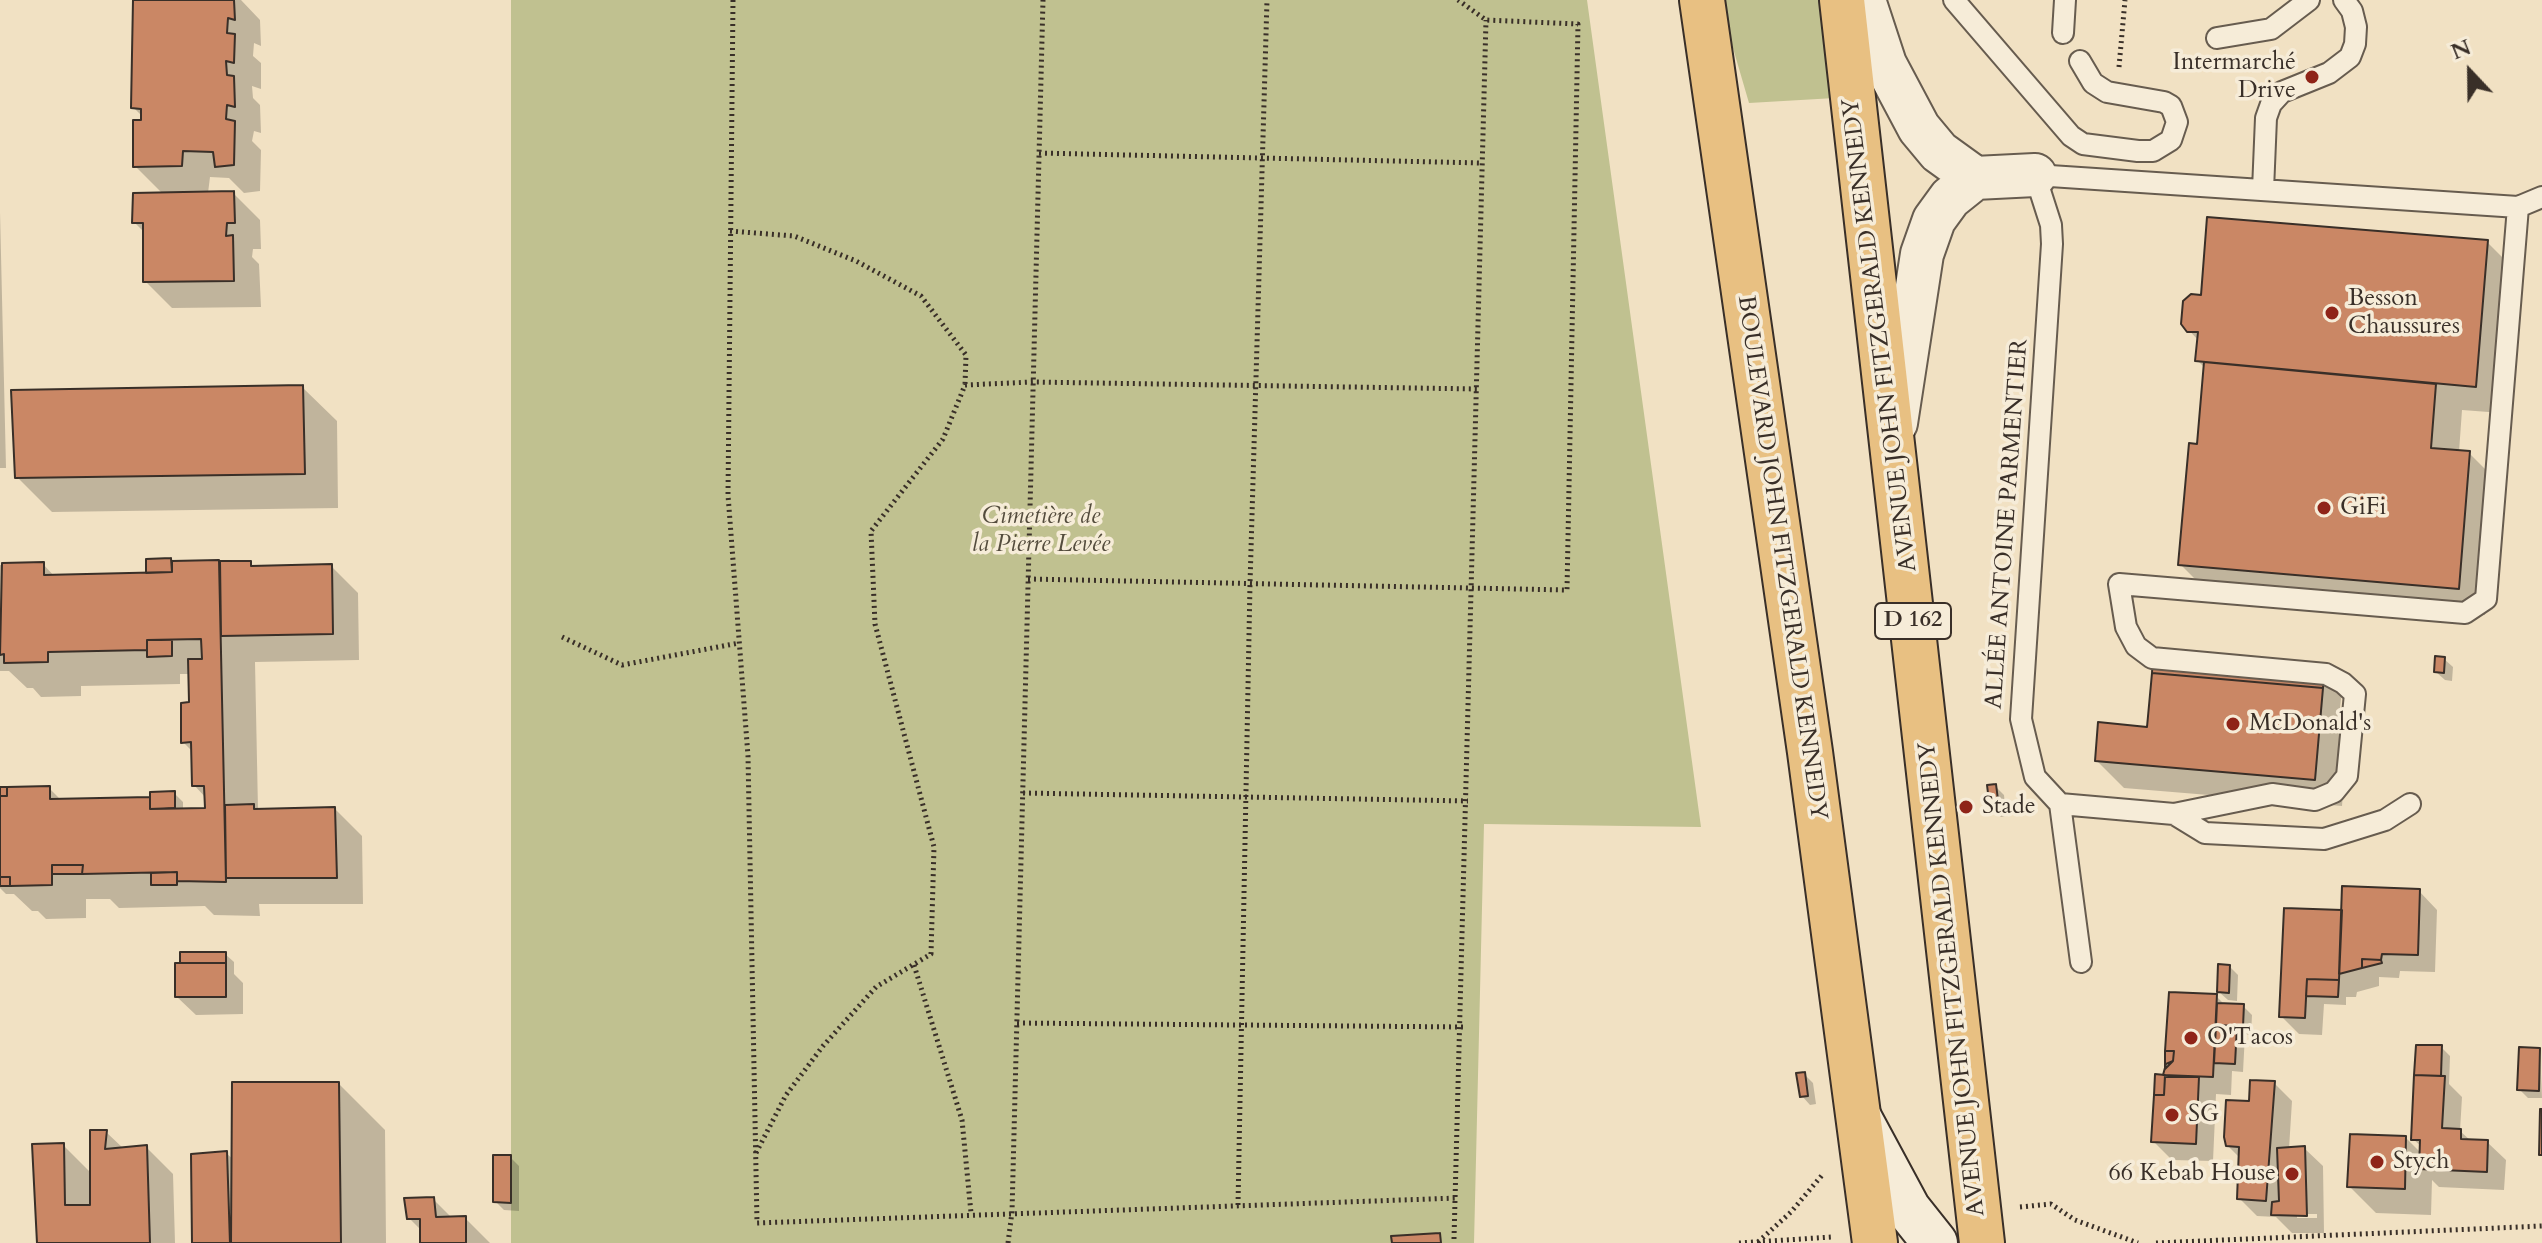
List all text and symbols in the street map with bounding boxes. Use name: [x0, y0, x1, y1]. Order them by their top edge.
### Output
north arrow: [2430, 32, 2510, 112]
text: N: [2447, 32, 2475, 67]
place label: Intermarché Drive: [2172, 49, 2296, 105]
marker: Intermarché Drive: [2303, 68, 2321, 86]
street label: AVENUE JOHN FITZGERALD KENNEDY: [1838, 96, 1924, 574]
place label: Besson Chaussures: [2348, 285, 2460, 341]
street label: BOULEVARD JOHN FITZGERALD KENNEDY: [1730, 294, 1832, 822]
marker: Besson Chaussures: [2323, 304, 2341, 322]
street label: ALLÉE ANTOINE PARMENTIER: [1981, 338, 2035, 710]
place label: GiFi: [2340, 494, 2386, 522]
marker: GiFi: [2315, 499, 2333, 517]
park label: Cimetière de la Pierre Levée: [972, 503, 1110, 559]
road number: D 162: [1875, 603, 1951, 639]
place label: McDonald's: [2249, 710, 2371, 738]
marker: McDonald's: [2224, 715, 2242, 733]
street label: AVENUE JOHN FITZGERALD KENNEDY: [1914, 740, 1992, 1218]
place label: Stade: [1982, 793, 2036, 821]
marker: Stade: [1957, 798, 1975, 816]
place label: O'Tacos: [2207, 1024, 2293, 1052]
marker: O'Tacos: [2182, 1029, 2200, 1047]
place label: SG: [2188, 1101, 2219, 1129]
marker: SG: [2163, 1106, 2181, 1124]
place label: Stych: [2393, 1148, 2449, 1176]
marker: Stych: [2368, 1153, 2386, 1171]
place label: 66 Kebab House: [2109, 1160, 2276, 1188]
marker: 66 Kebab House: [2283, 1165, 2301, 1183]

